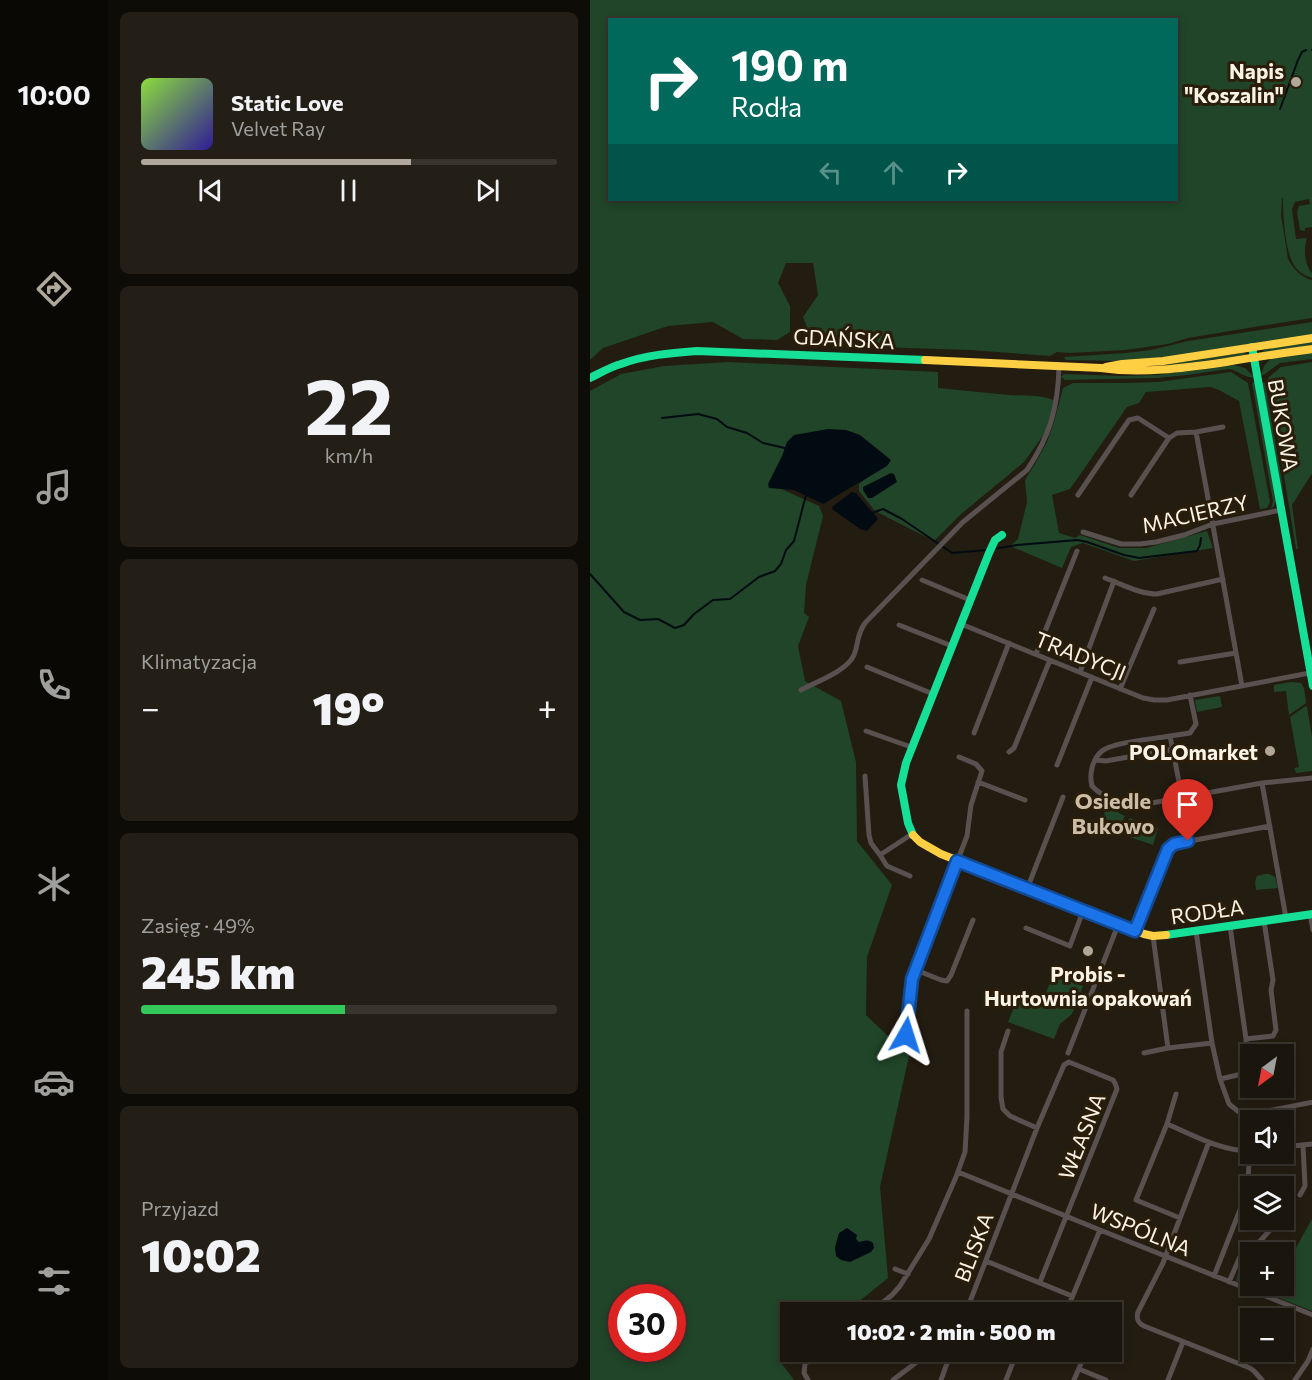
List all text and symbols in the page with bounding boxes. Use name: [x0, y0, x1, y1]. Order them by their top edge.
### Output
text: 190 m: [731, 38, 849, 90]
icon: right: [632, 42, 710, 120]
place label: Napis "Koszalin": [1184, 58, 1284, 107]
marker: Napis "Koszalin": [1289, 75, 1303, 89]
text: 10:00: [17, 78, 91, 111]
text: Static Love: [231, 89, 344, 116]
text: Rodła: [731, 90, 802, 123]
text: Velvet Ray: [231, 116, 325, 140]
icon: left: [814, 156, 847, 189]
icon: ahead: [877, 156, 910, 189]
icon: right: [940, 156, 973, 189]
icon: previous: [194, 174, 227, 207]
icon: pause: [332, 174, 365, 207]
icon: next: [471, 174, 504, 207]
icon: directions: [33, 268, 75, 310]
street label: GDAŃSKA: [793, 323, 895, 353]
text: 22: [305, 356, 393, 451]
street label: BUKOWA: [1264, 377, 1304, 473]
text: km/h: [325, 443, 373, 467]
icon: music: [33, 466, 75, 508]
street label: MACIERZY: [1139, 489, 1251, 537]
street label: TRADYCJI: [1032, 625, 1130, 685]
text: Klimatyzacja: [141, 649, 257, 673]
icon: phone: [33, 664, 75, 706]
text: 19°: [313, 679, 385, 734]
text: −: [141, 686, 160, 727]
text: +: [538, 686, 557, 727]
place label: POLOmarket: [1129, 739, 1258, 764]
marker: POLOmarket: [1263, 744, 1277, 758]
pin: [1162, 779, 1213, 841]
district label: Osiedle Bukowo: [1072, 787, 1154, 839]
icon: arrive: [1171, 788, 1204, 821]
icon: climate: [33, 863, 75, 905]
street label: RODŁA: [1169, 894, 1245, 928]
text: Zasięg · 49%: [141, 913, 255, 937]
text: 245 km: [141, 943, 295, 998]
marker: Probis - Hurtownia opakowań: [1081, 944, 1095, 958]
place label: Probis - Hurtownia opakowań: [984, 961, 1192, 1010]
position arrow: [874, 1003, 938, 1067]
north arrow: [1240, 1044, 1294, 1098]
map controls: [1240, 1044, 1294, 1362]
icon: car: [33, 1061, 75, 1103]
street label: WŁASNA: [1052, 1089, 1110, 1183]
button: sound: [1240, 1110, 1294, 1164]
button: layers: [1240, 1176, 1294, 1230]
text: Przyjazd: [141, 1196, 219, 1220]
street label: WSPÓLNA: [1087, 1198, 1195, 1260]
street label: BLISKA: [948, 1209, 998, 1285]
text: 10:02: [141, 1226, 261, 1281]
button: +: [1240, 1242, 1294, 1296]
icon: filters: [33, 1260, 75, 1302]
speed limit sign: 30: [608, 1284, 686, 1362]
button: −: [1240, 1308, 1294, 1362]
text: 10:02 · 2 min · 500 m: [847, 1318, 1055, 1345]

